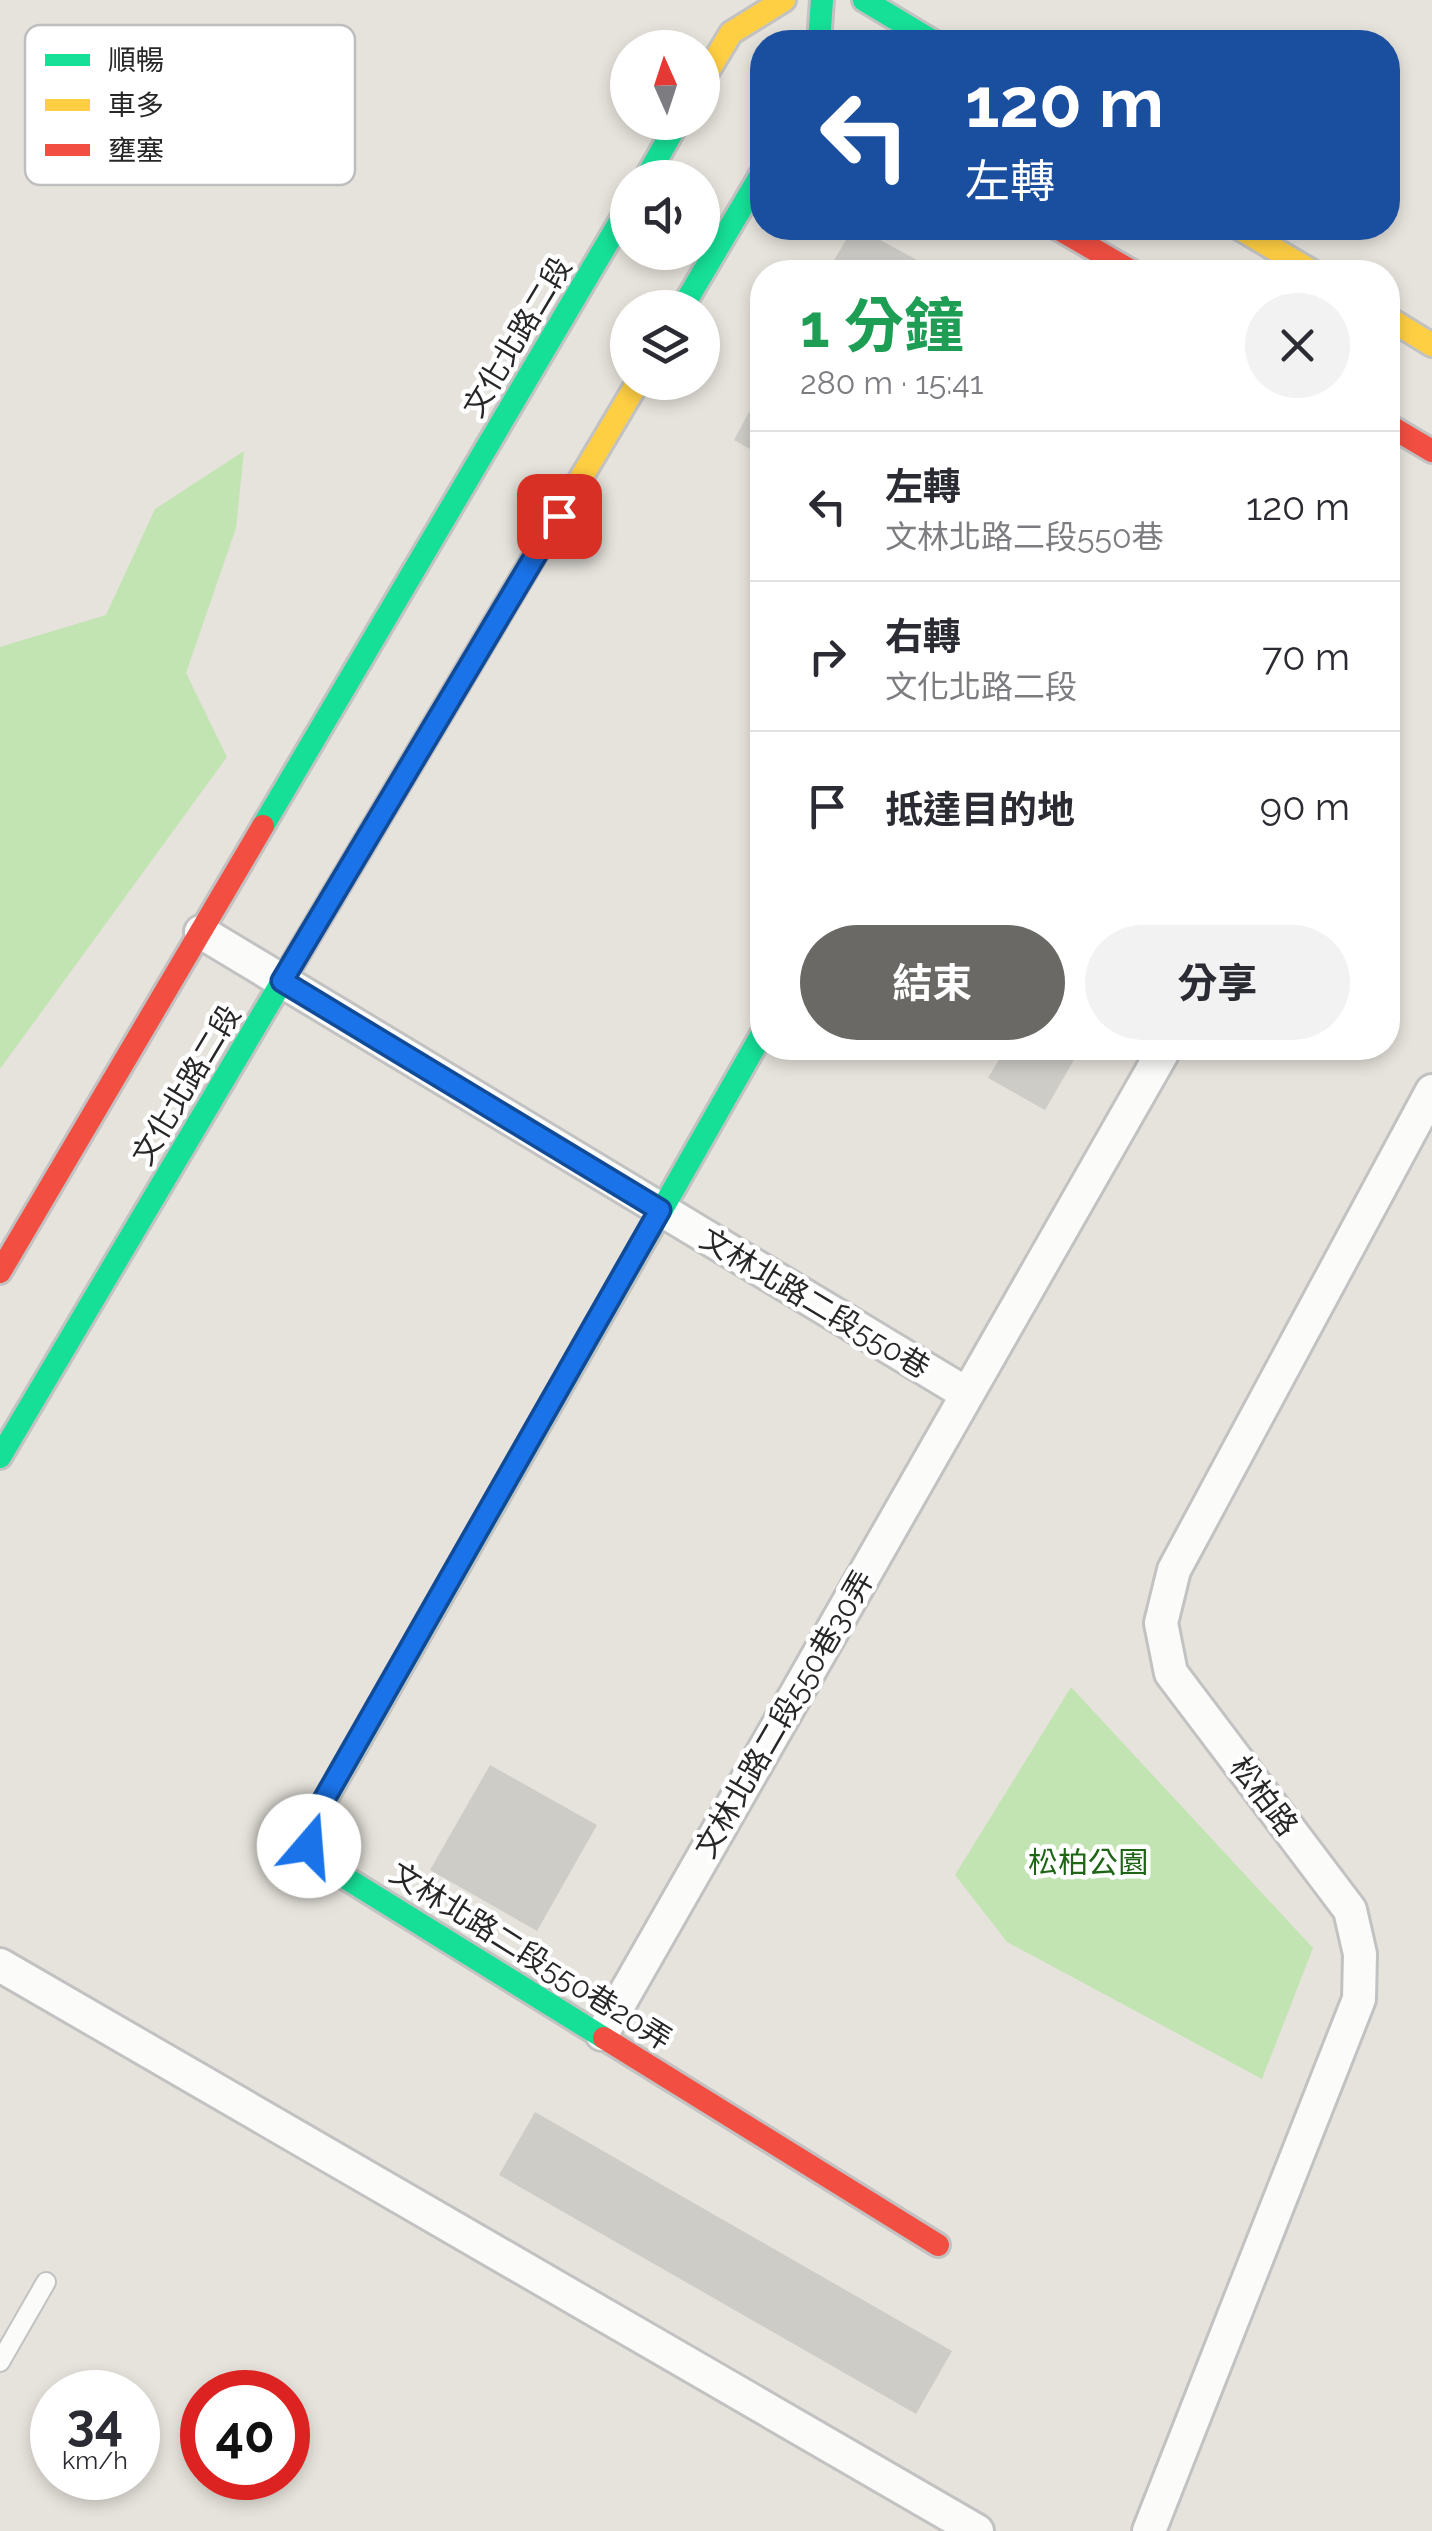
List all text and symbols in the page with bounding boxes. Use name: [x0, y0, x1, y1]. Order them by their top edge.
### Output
legend: [25, 25, 355, 185]
north arrow: [610, 30, 720, 140]
map controls: [610, 30, 720, 400]
text: 順暢: [108, 44, 164, 77]
text: 120 m: [965, 61, 1164, 143]
icon: left: [800, 70, 930, 200]
text: 車多: [108, 89, 164, 122]
text: 壅塞: [108, 134, 164, 167]
text: 左轉: [965, 155, 1055, 208]
button: sound: [610, 160, 720, 270]
street label: 文化北路二段: [456, 251, 578, 423]
button: layers: [610, 290, 720, 400]
text: 1 分鐘: [800, 291, 964, 361]
button: close: [1245, 293, 1350, 398]
text: 280 m · 15:41: [800, 364, 984, 401]
text: 左轉: [885, 464, 961, 509]
pin: [517, 474, 602, 559]
icon: left: [800, 479, 855, 534]
text: 120 m: [1246, 484, 1350, 529]
icon: arrive: [532, 489, 587, 544]
text: 文林北路二段550巷: [885, 518, 1163, 555]
text: 右轉: [885, 614, 961, 659]
icon: right: [800, 629, 855, 684]
text: 70 m: [1262, 634, 1350, 679]
text: 文化北路二段: [885, 668, 1077, 705]
icon: arrive: [800, 779, 855, 834]
text: 90 m: [1260, 784, 1350, 829]
text: 抵達目的地: [885, 787, 1075, 832]
button: 結束: [800, 925, 1065, 1040]
button: 分享: [1085, 925, 1350, 1040]
street label: 文化北路二段: [125, 999, 247, 1171]
street label: 文林北路二段550巷: [694, 1221, 936, 1385]
street label: 文林北路二段550巷30弄: [687, 1564, 881, 1864]
street label: 松柏路: [1223, 1750, 1305, 1842]
position arrow: [257, 1794, 361, 1898]
park label: 松柏公園: [1028, 1845, 1148, 1880]
street label: 文林北路二段550巷20弄: [384, 1855, 678, 2057]
speed limit sign: 40: [180, 2370, 310, 2500]
text: 34: [67, 2393, 123, 2452]
text: km/h: [62, 2445, 128, 2475]

